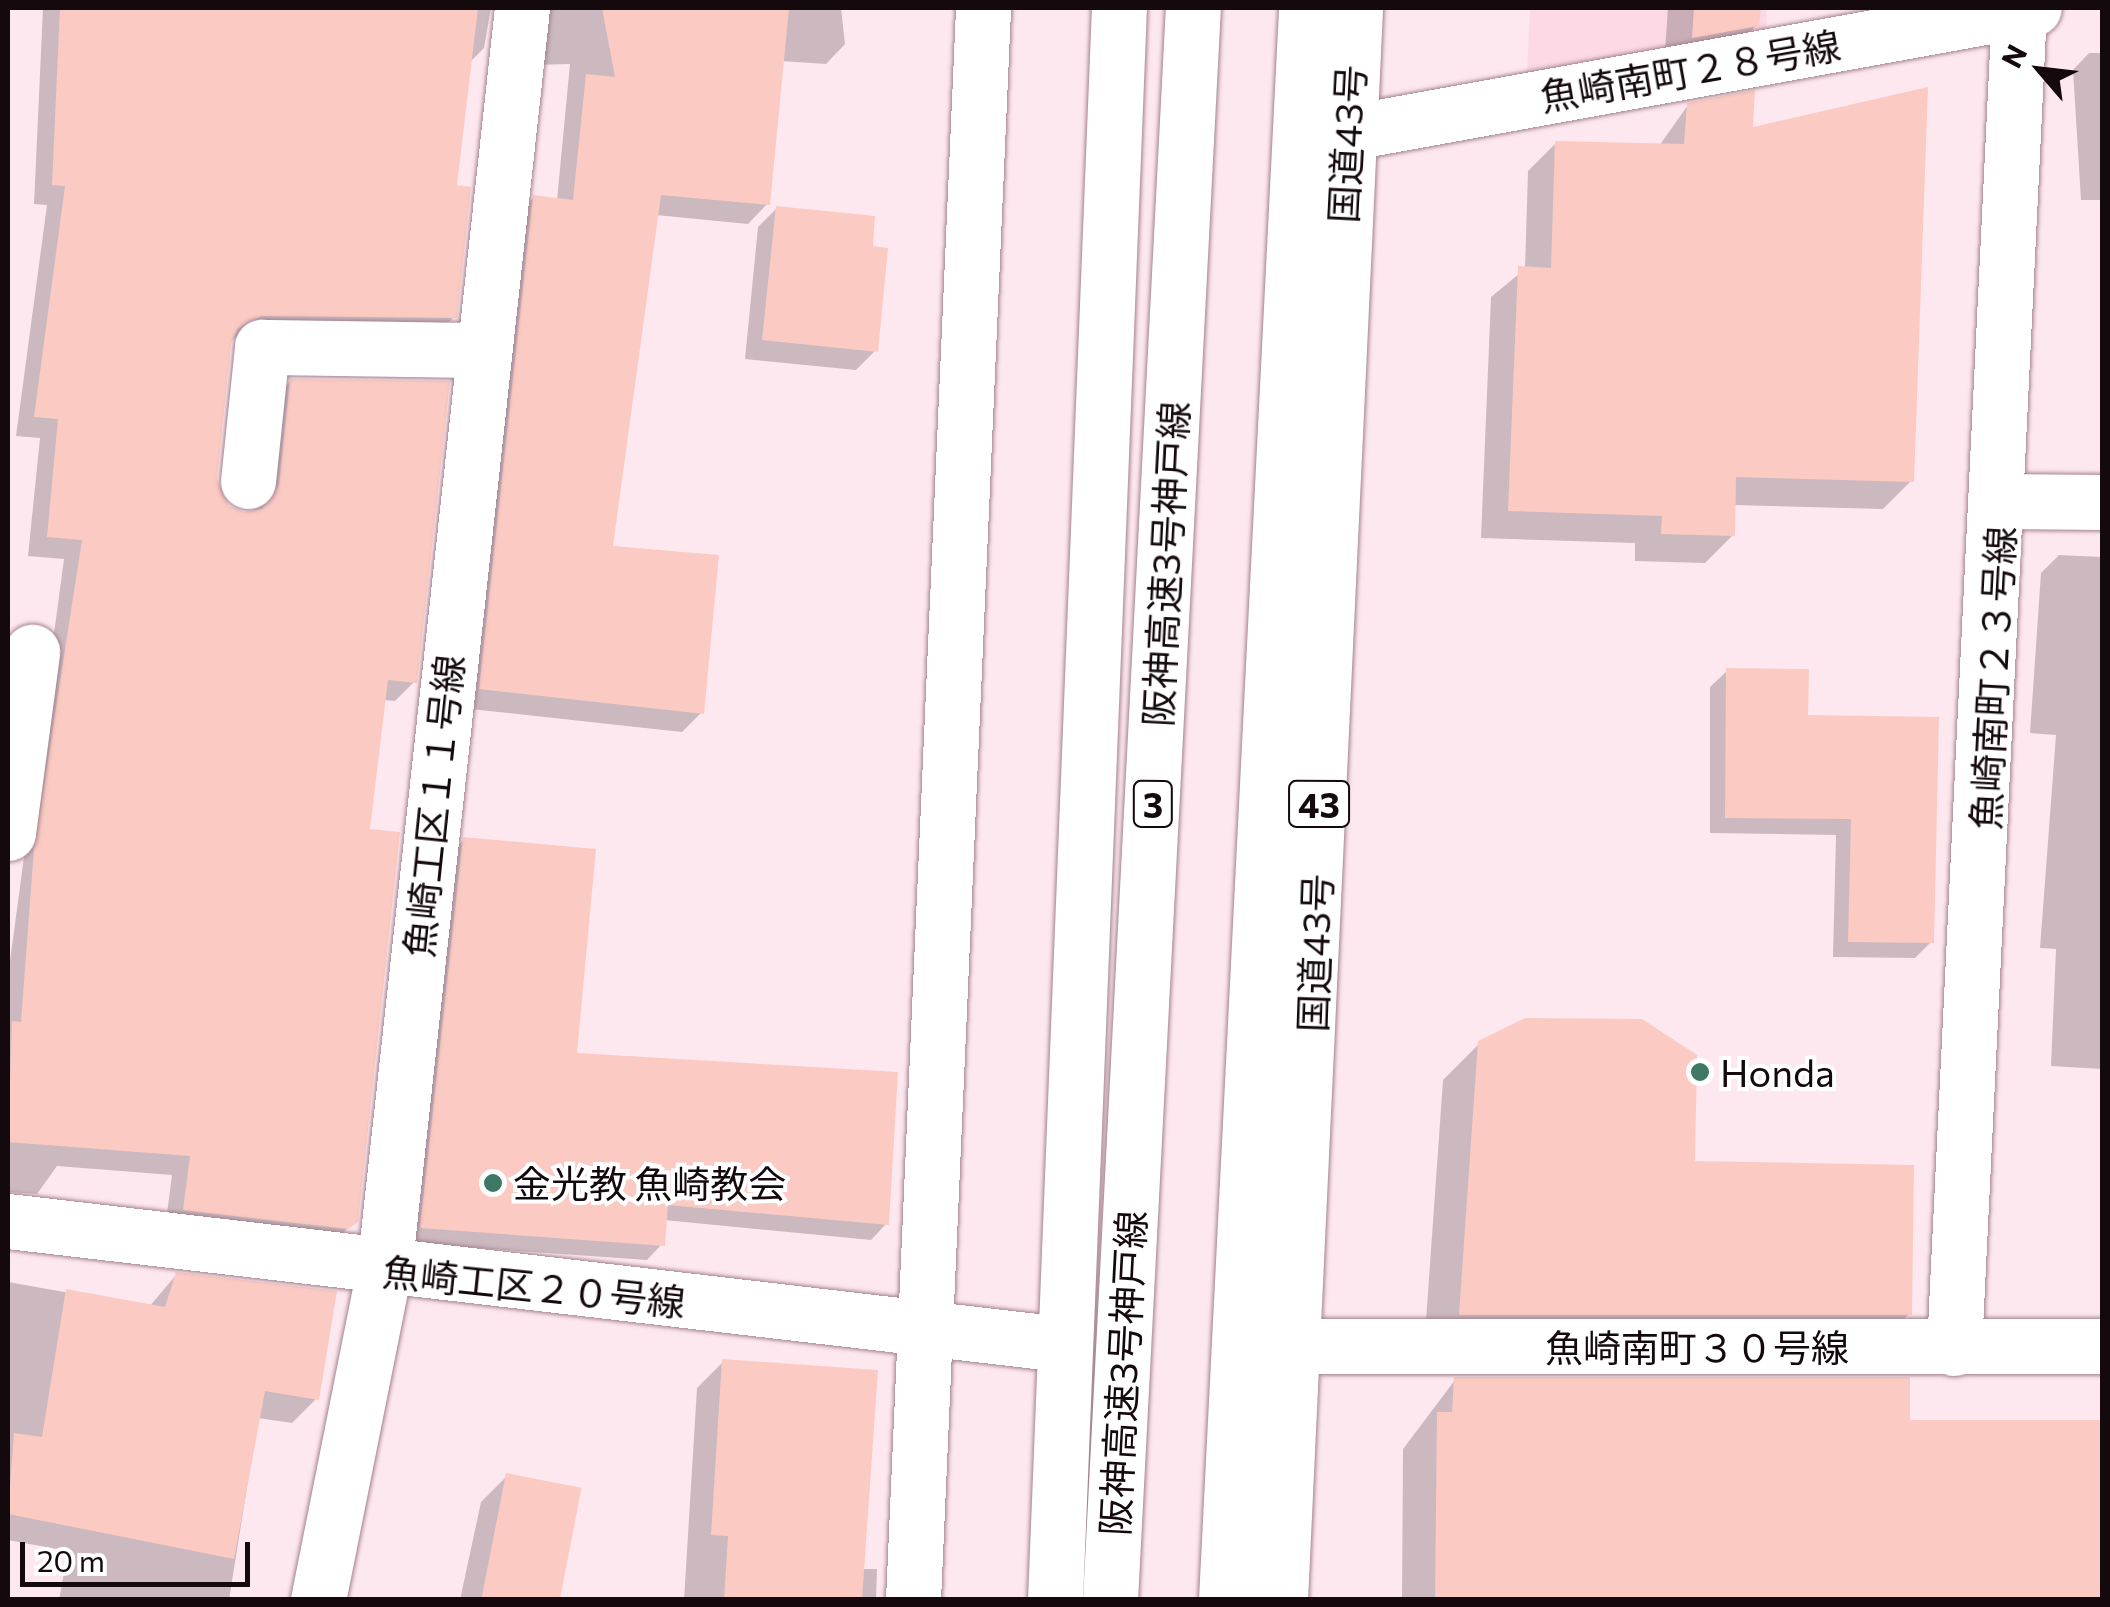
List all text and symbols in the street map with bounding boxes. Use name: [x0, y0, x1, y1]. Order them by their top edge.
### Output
north arrow: [1990, 20, 2090, 120]
street label: 魚崎南町２８号線: [1536, 21, 1844, 119]
text: N: [1994, 39, 2033, 73]
street label: 国道43号: [1319, 64, 1373, 224]
street label: 阪神高速3号神戸線: [1134, 400, 1196, 728]
street label: 魚崎南町２３号線: [1961, 525, 2023, 831]
street label: 魚崎工区１１号線: [394, 652, 472, 960]
road number: 3: [1130, 774, 1176, 834]
road number: 43: [1286, 774, 1352, 834]
street label: 国道43号: [1288, 873, 1340, 1033]
place label: Honda: [1720, 1049, 1835, 1095]
marker: Honda: [1689, 1061, 1711, 1083]
place label: 金光教 魚崎教会: [513, 1160, 786, 1206]
marker: 金光教 魚崎教会: [482, 1172, 504, 1194]
street label: 阪神高速3号神戸線: [1091, 1209, 1153, 1537]
street label: 魚崎工区２０号線: [380, 1247, 688, 1325]
street label: 魚崎南町３０号線: [1545, 1324, 1849, 1370]
scale bar: [25, 1522, 255, 1584]
text: 20 m: [37, 1541, 105, 1578]

